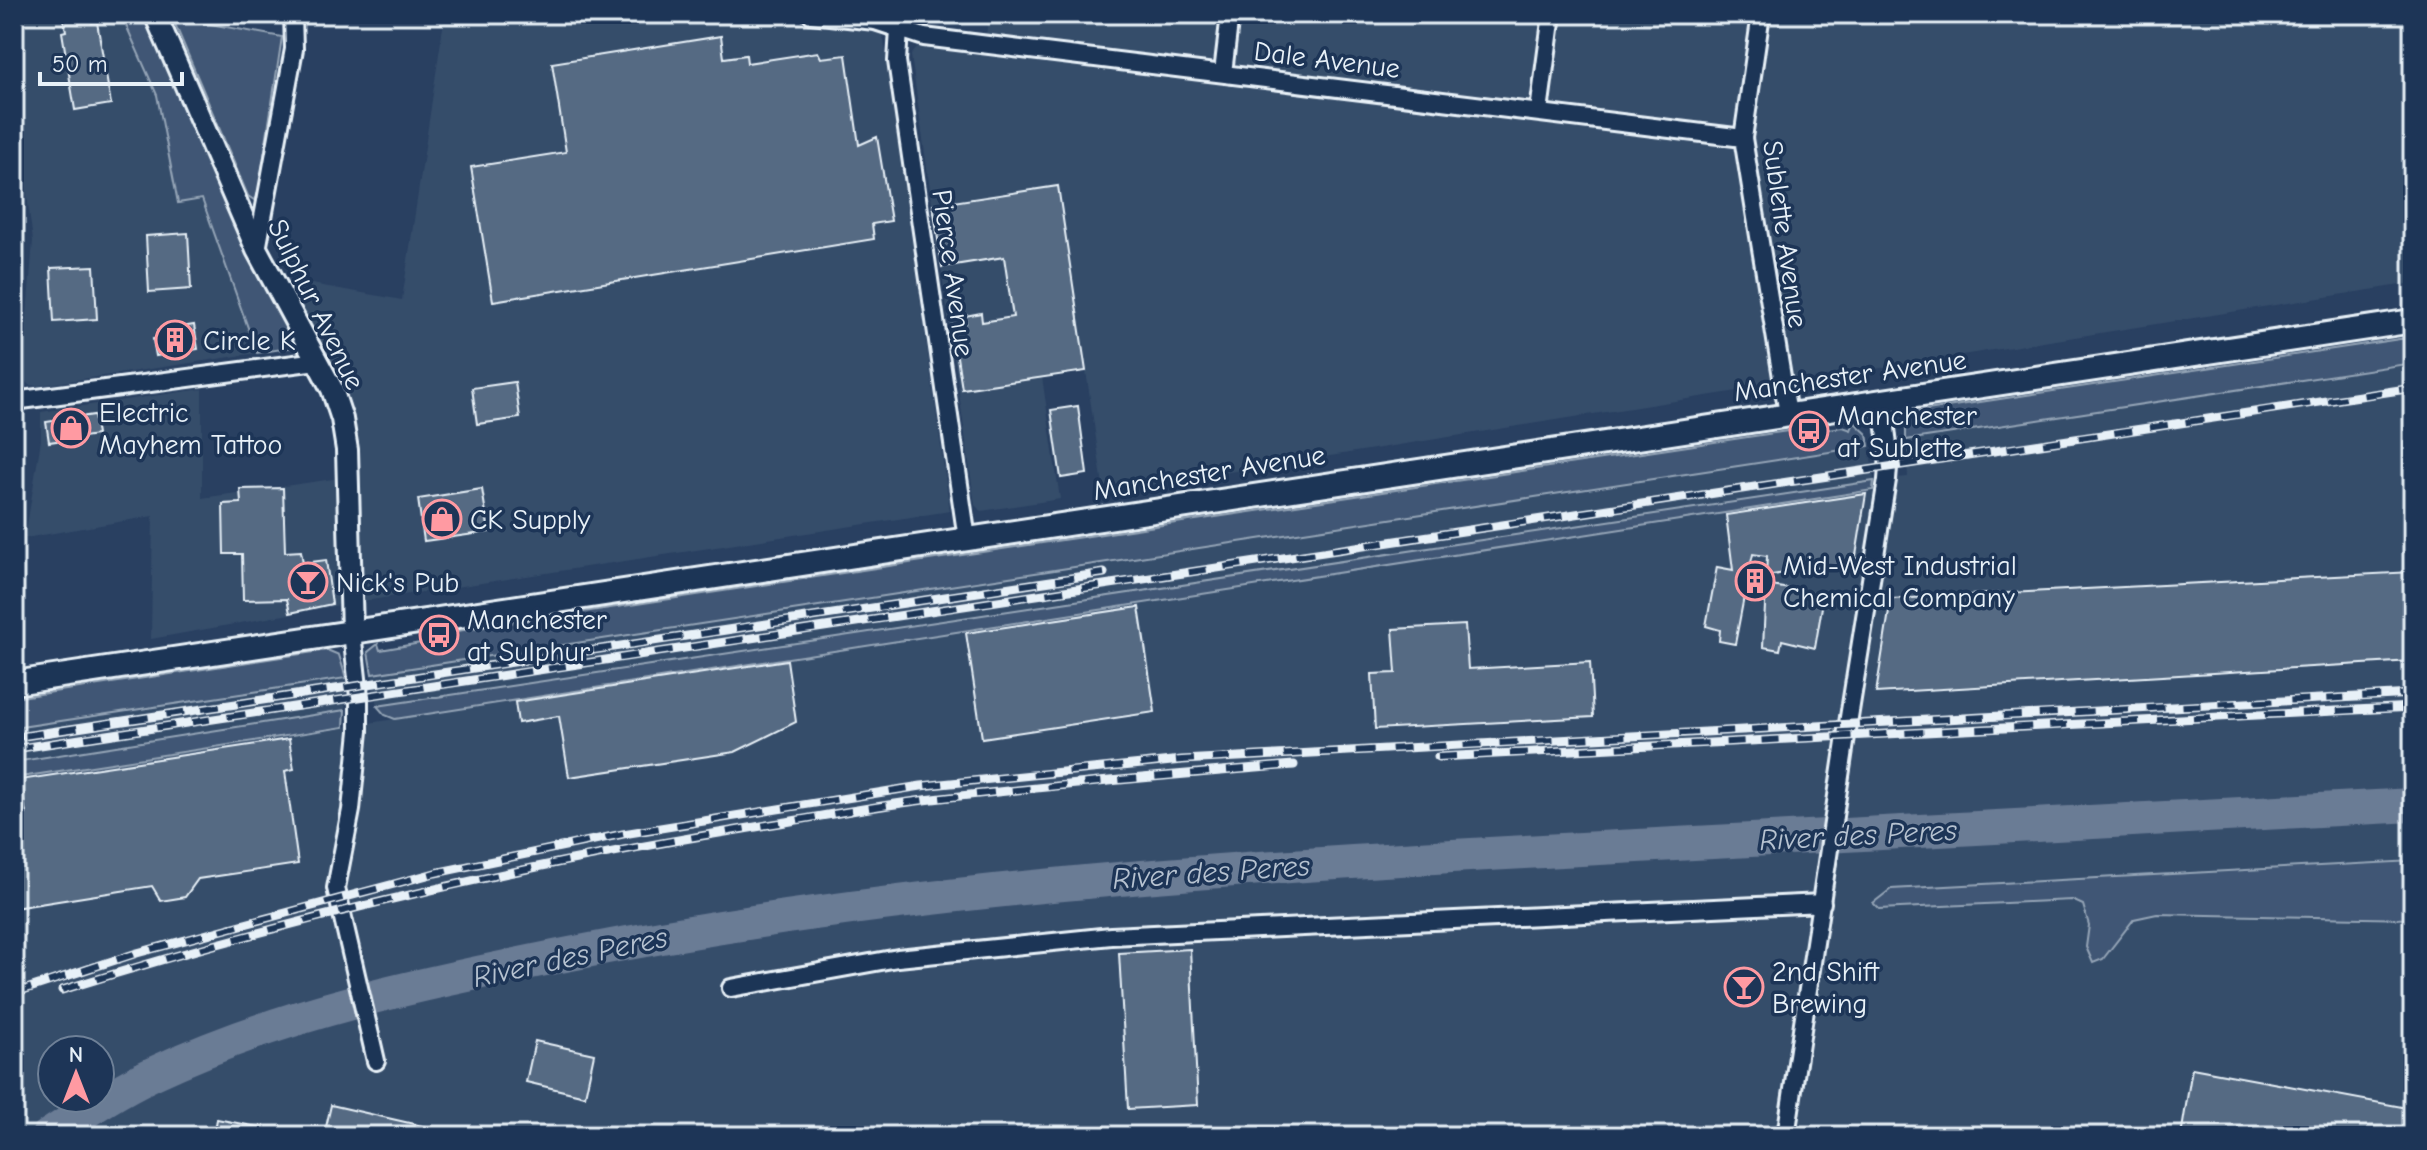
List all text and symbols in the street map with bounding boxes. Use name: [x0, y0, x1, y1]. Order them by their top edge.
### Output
street label: Dale Avenue: [1252, 35, 1402, 85]
scale bar: [40, 36, 182, 86]
text: 50 m: [52, 50, 108, 78]
street label: Sublette Avenue: [1756, 138, 1814, 330]
street label: Pierce Avenue: [925, 187, 981, 359]
street label: Sulphur Avenue: [261, 214, 371, 395]
building icon: Circle K: [154, 319, 196, 361]
place label: Circle K: [203, 325, 296, 357]
street label: Manchester Avenue: [1732, 344, 1968, 408]
place label: Electric Mayhem Tattoo: [99, 397, 282, 461]
place label: Manchester at Sublette: [1837, 400, 1977, 464]
shop icon: Electric Mayhem Tattoo: [50, 407, 92, 449]
bus stop icon: Manchester at Sublette: [1788, 410, 1830, 452]
street label: Manchester Avenue: [1091, 439, 1327, 507]
shop icon: CK Supply: [421, 498, 463, 540]
place label: CK Supply: [470, 504, 591, 536]
place label: Mid-West Industrial Chemical Company: [1783, 550, 2017, 614]
building icon: Mid-West Industrial Chemical Company: [1734, 560, 1776, 602]
bar icon: Nick's Pub: [287, 561, 329, 603]
place label: Nick's Pub: [336, 567, 459, 599]
place label: Manchester at Sulphur: [467, 604, 607, 668]
bus stop icon: Manchester at Sulphur: [418, 614, 460, 656]
water label: River des Peres: [1758, 813, 1958, 858]
water label: River des Peres: [1111, 848, 1312, 897]
water label: River des Peres: [470, 920, 671, 995]
place label: 2nd Shift Brewing: [1772, 956, 1880, 1020]
bar icon: 2nd Shift Brewing: [1723, 966, 1765, 1008]
north arrow: [36, 1034, 116, 1114]
text: N: [69, 1042, 83, 1068]

